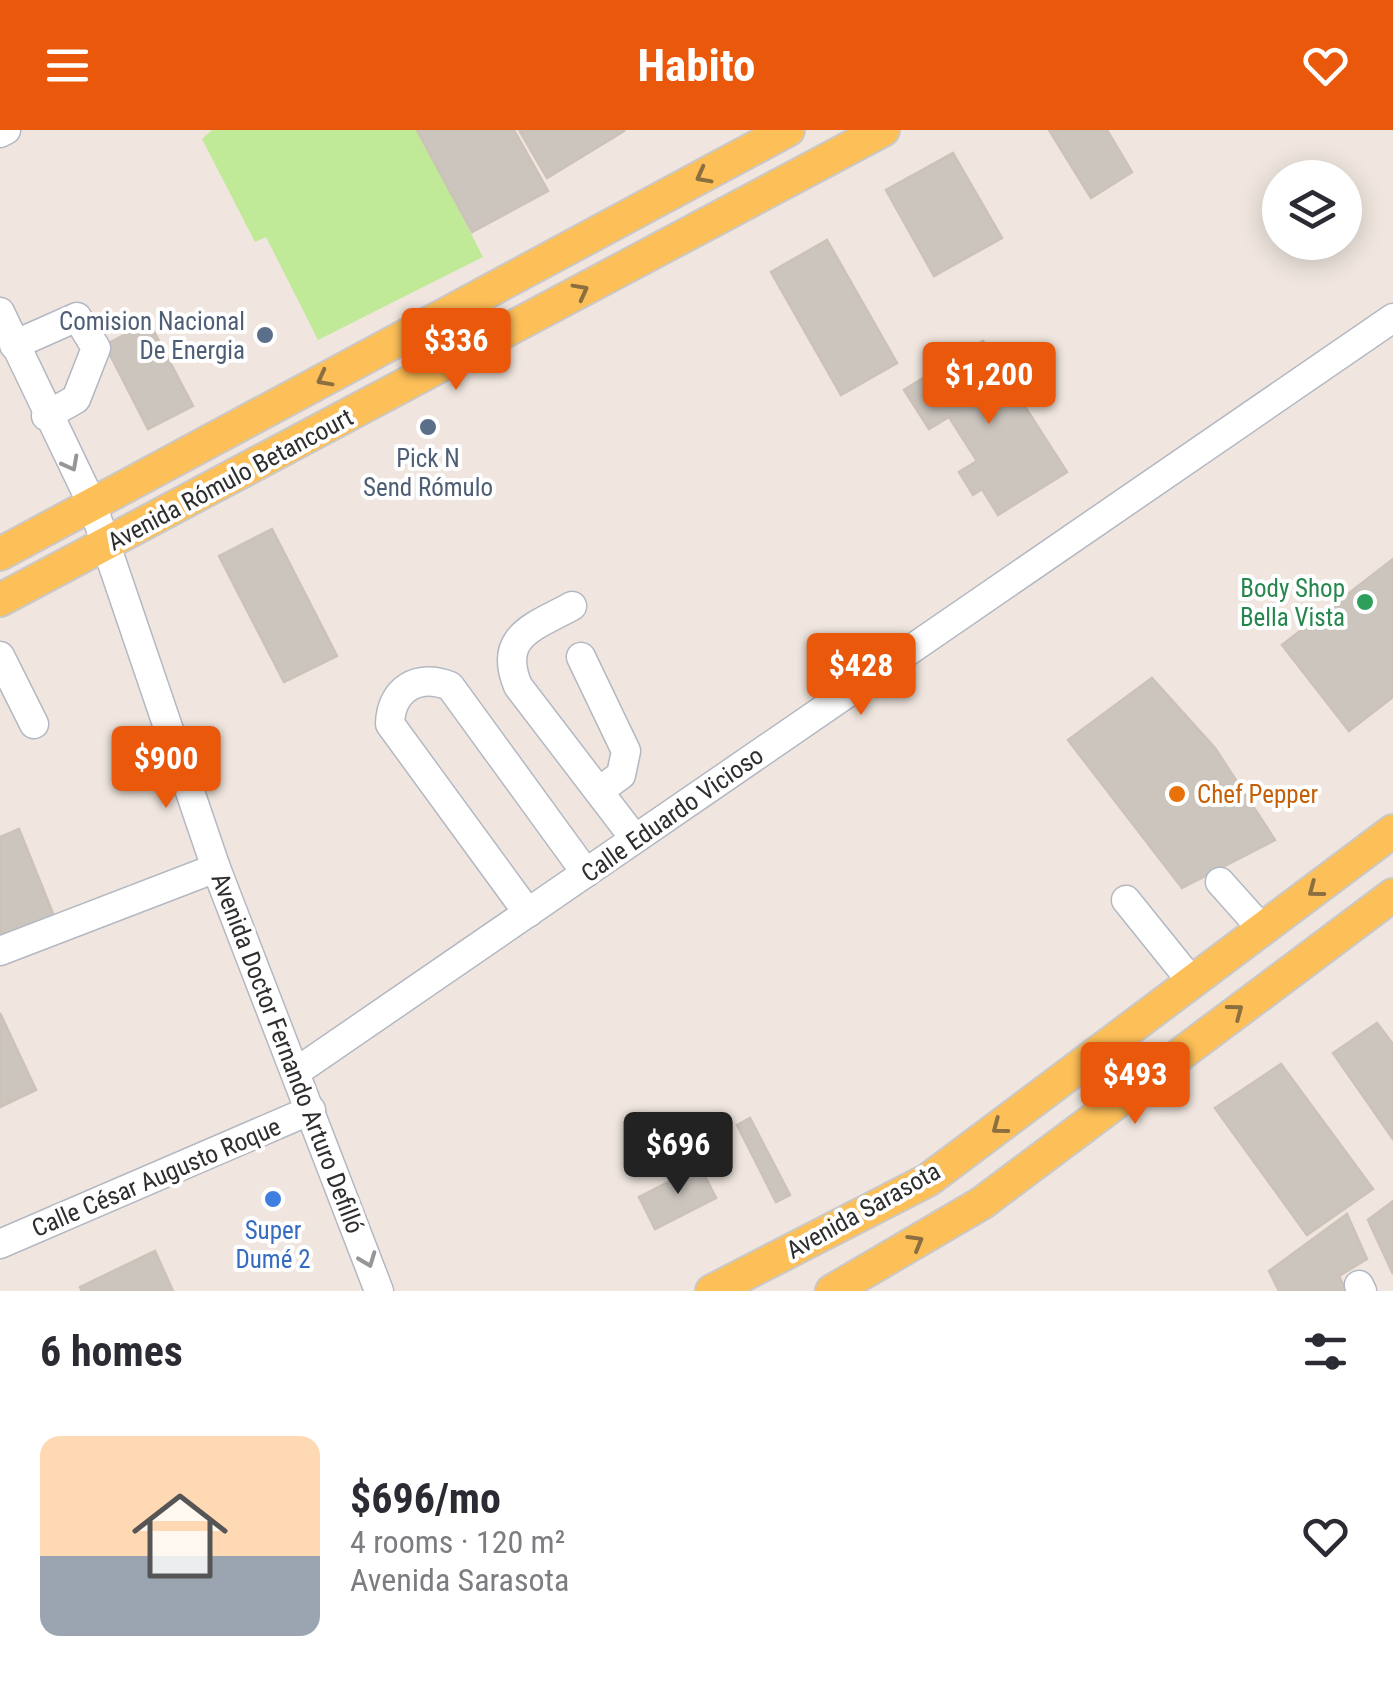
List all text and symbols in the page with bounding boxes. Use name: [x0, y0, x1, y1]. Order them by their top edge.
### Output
icon: menu: [40, 38, 95, 93]
icon: heart: [1298, 38, 1353, 93]
text: Habito: [638, 39, 755, 92]
map controls: [1262, 160, 1362, 260]
button: layers: [1262, 160, 1362, 260]
one-way arrow: [695, 164, 713, 183]
one-way arrow: [570, 284, 588, 304]
place label: Comision Nacional De Energia: [59, 307, 245, 365]
pin: $336: [397, 308, 515, 393]
text: $336: [424, 321, 488, 359]
marker: Comision Nacional De Energia: [254, 324, 276, 346]
pin: $1,200: [908, 342, 1070, 427]
text: $1,200: [945, 355, 1033, 393]
one-way arrow: [316, 367, 334, 387]
street label: Avenida Rómulo Betancourt: [103, 402, 358, 556]
marker: Pick N Send Rómulo: [417, 416, 439, 438]
place label: Pick N Send Rómulo: [363, 444, 493, 502]
one-way arrow: [59, 453, 78, 471]
place label: Body Shop Bella Vista: [1240, 574, 1345, 632]
marker: Body Shop Bella Vista: [1354, 591, 1376, 613]
pin: $428: [802, 633, 920, 718]
text: $428: [829, 646, 893, 684]
pin: $900: [107, 726, 225, 811]
text: $900: [134, 739, 198, 777]
street label: Calle Eduardo Vicioso: [576, 741, 769, 888]
place label: Chef Pepper: [1197, 780, 1318, 809]
marker: Chef Pepper: [1166, 783, 1188, 805]
street label: Avenida Doctor Fernando Arturo Defilló: [205, 869, 370, 1237]
one-way arrow: [1308, 878, 1326, 895]
one-way arrow: [1225, 1006, 1243, 1023]
pin: $493: [1076, 1042, 1194, 1127]
text: $493: [1103, 1055, 1167, 1093]
street label: Calle César Augusto Roque: [27, 1112, 285, 1243]
pin: $696: [619, 1112, 737, 1197]
one-way arrow: [992, 1115, 1010, 1132]
text: $696: [646, 1125, 710, 1163]
street label: Avenida Sarasota: [781, 1156, 945, 1265]
marker: Super Dumé 2: [262, 1188, 284, 1210]
place label: Super Dumé 2: [236, 1216, 310, 1274]
one-way arrow: [905, 1235, 923, 1254]
one-way arrow: [356, 1250, 376, 1268]
icon: filters: [1298, 1324, 1353, 1379]
text: 6 homes: [40, 1327, 183, 1376]
text: $696/mo: [350, 1474, 501, 1523]
icon: home: [120, 1476, 240, 1596]
icon: heart: [1298, 1509, 1353, 1564]
text: 4 rooms · 120 m²: [350, 1523, 565, 1561]
text: Avenida Sarasota: [350, 1561, 569, 1599]

